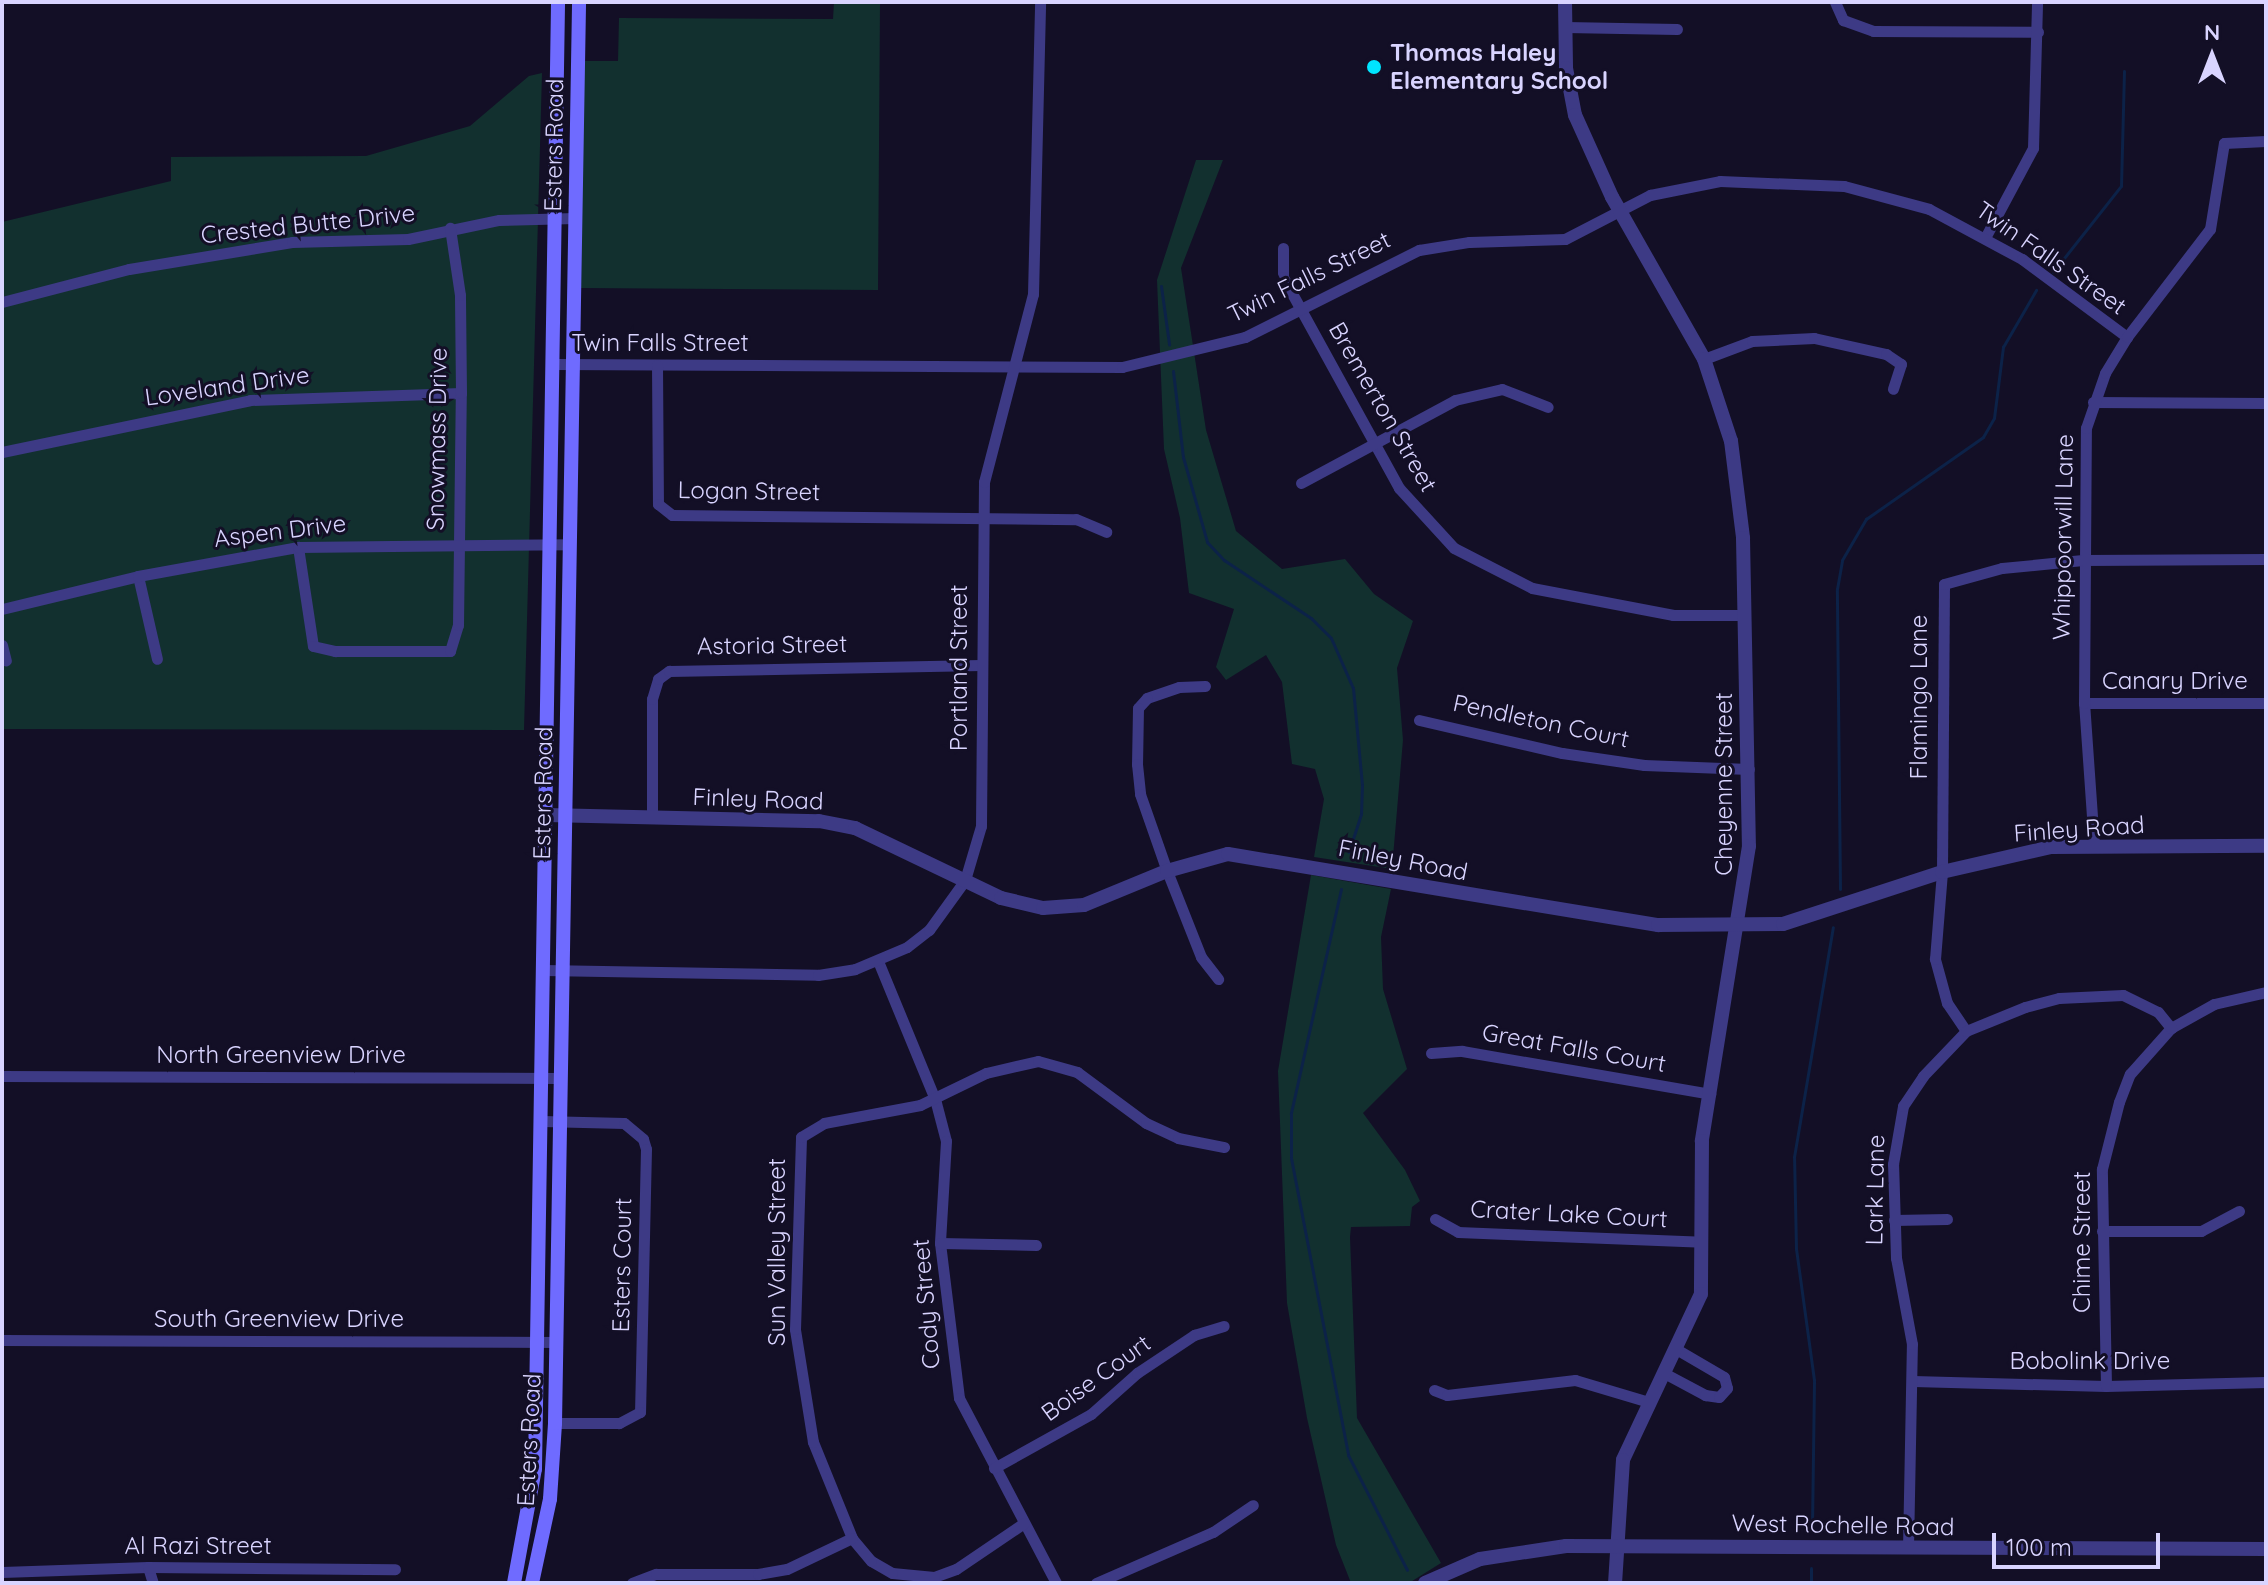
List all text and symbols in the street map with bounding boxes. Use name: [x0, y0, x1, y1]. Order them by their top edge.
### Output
north arrow: [2172, 16, 2252, 96]
text: N: [2204, 18, 2220, 46]
place label: Thomas Haley Elementary School: [1390, 39, 1608, 95]
marker: Thomas Haley Elementary School: [1365, 58, 1383, 76]
street label: Esters Road: [538, 78, 570, 212]
street label: Twin Falls Street: [1970, 195, 2132, 321]
street label: Crested Butte Drive: [199, 198, 417, 250]
street label: Twin Falls Street: [1223, 225, 1395, 329]
street label: Bremerton Street: [1323, 317, 1443, 497]
street label: Twin Falls Street: [571, 329, 749, 357]
street label: Snowmass Drive: [421, 347, 453, 531]
street label: Loveland Drive: [143, 360, 311, 412]
street label: Whippoorwill Lane: [2047, 434, 2079, 640]
street label: Logan Street: [677, 475, 821, 507]
street label: Aspen Drive: [212, 509, 348, 553]
street label: Portland Street: [945, 585, 973, 751]
street label: Flamingo Lane: [1905, 615, 1933, 779]
street label: Astoria Street: [697, 629, 847, 661]
street label: Canary Drive: [2102, 667, 2248, 695]
street label: Pendleton Court: [1450, 688, 1632, 754]
street label: Cheyenne Street: [1710, 692, 1738, 876]
street label: Esters Road: [527, 726, 559, 860]
street label: Finley Road: [692, 782, 824, 816]
street label: Finley Road: [2013, 810, 2145, 848]
street label: Finley Road: [1336, 833, 1470, 887]
street label: Great Falls Court: [1480, 1018, 1668, 1078]
street label: North Greenview Drive: [156, 1041, 406, 1069]
street label: Lark Lane: [1860, 1134, 1890, 1246]
street label: Sun Valley Street: [763, 1158, 791, 1346]
street label: Chime Street: [2068, 1171, 2096, 1313]
street label: Crater Lake Court: [1470, 1194, 1668, 1234]
street label: Esters Court: [606, 1197, 638, 1333]
street label: Cody Street: [906, 1238, 946, 1370]
street label: South Greenview Drive: [154, 1305, 404, 1333]
street label: Boise Court: [1036, 1329, 1156, 1427]
street label: Bobolink Drive: [2010, 1347, 2170, 1375]
street label: Esters Road: [511, 1373, 547, 1507]
street label: West Rochelle Road: [1731, 1509, 1955, 1541]
scale bar: [1996, 1517, 2164, 1567]
street label: Al Razi Street: [124, 1532, 272, 1560]
text: 100 m: [2006, 1532, 2072, 1562]

